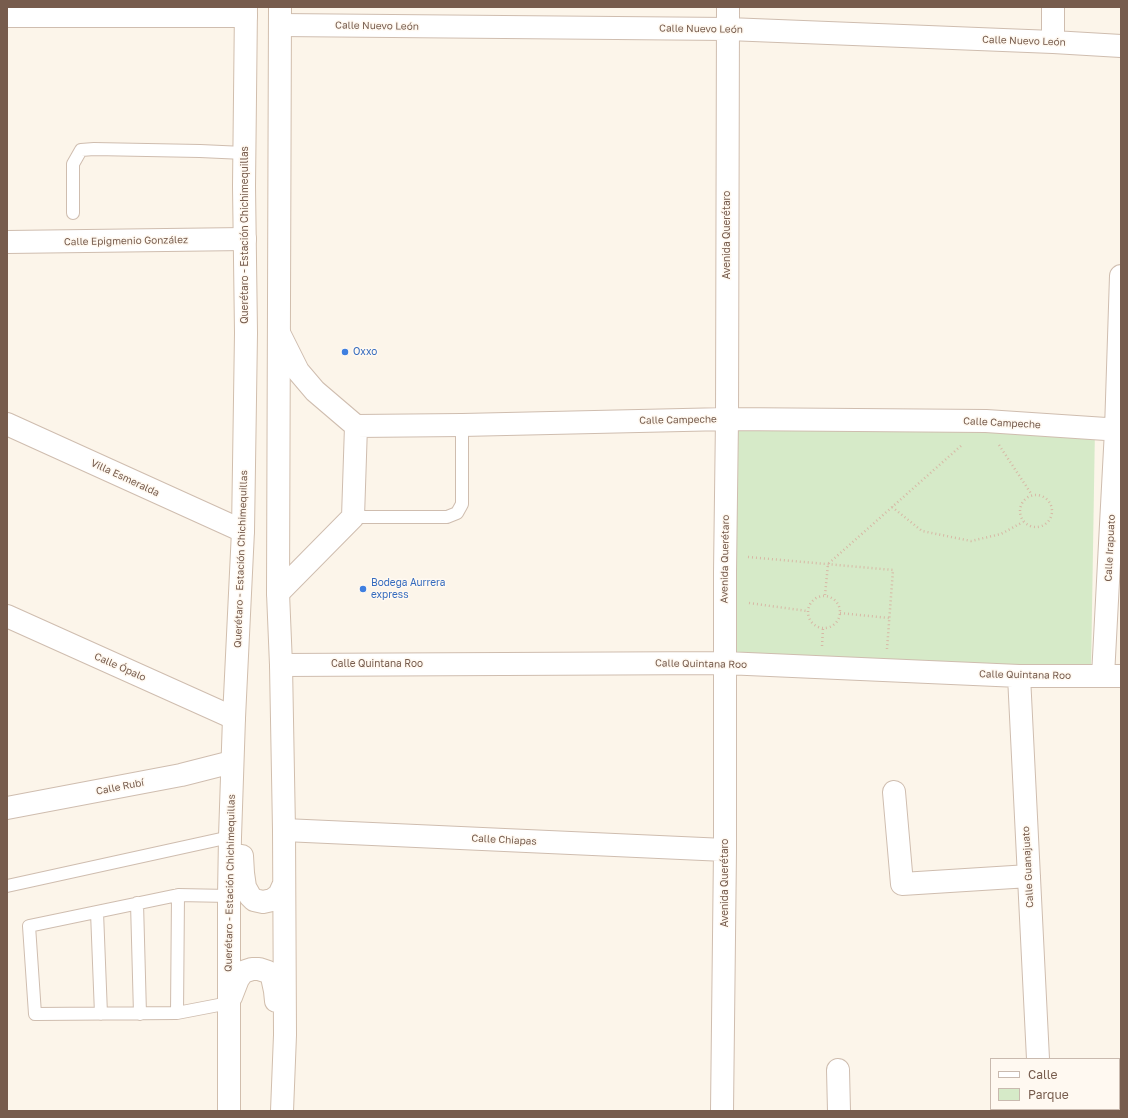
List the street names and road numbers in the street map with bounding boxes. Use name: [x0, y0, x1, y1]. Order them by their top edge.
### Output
street label: Calle Nuevo León: [335, 19, 419, 33]
street label: Calle Nuevo León: [659, 22, 743, 36]
street label: Calle Nuevo León: [982, 34, 1066, 48]
street label: Querétaro - Estación Chichimequillas: [239, 146, 251, 324]
street label: Avenida Querétaro: [721, 191, 733, 279]
street label: Calle Epigmenio González: [64, 234, 188, 248]
street label: Calle Campeche: [639, 413, 717, 427]
street label: Calle Campeche: [963, 415, 1041, 431]
street label: Villa Esmeralda: [89, 457, 161, 499]
street label: Querétaro - Estación Chichimequillas: [232, 470, 250, 648]
street label: Calle Irapuato: [1102, 514, 1118, 582]
street label: Avenida Querétaro: [718, 515, 732, 603]
street label: Calle Ópalo: [92, 650, 148, 684]
street label: Calle Quintana Roo: [655, 657, 747, 671]
street label: Calle Quintana Roo: [331, 658, 423, 670]
street label: Calle Quintana Roo: [979, 668, 1071, 682]
street label: Calle Rubí: [95, 776, 145, 798]
street label: Querétaro - Estación Chichimequillas: [222, 794, 238, 972]
street label: Calle Guanajuato: [1020, 826, 1036, 908]
street label: Calle Chiapas: [471, 832, 537, 848]
street label: Avenida Querétaro: [719, 839, 731, 927]

